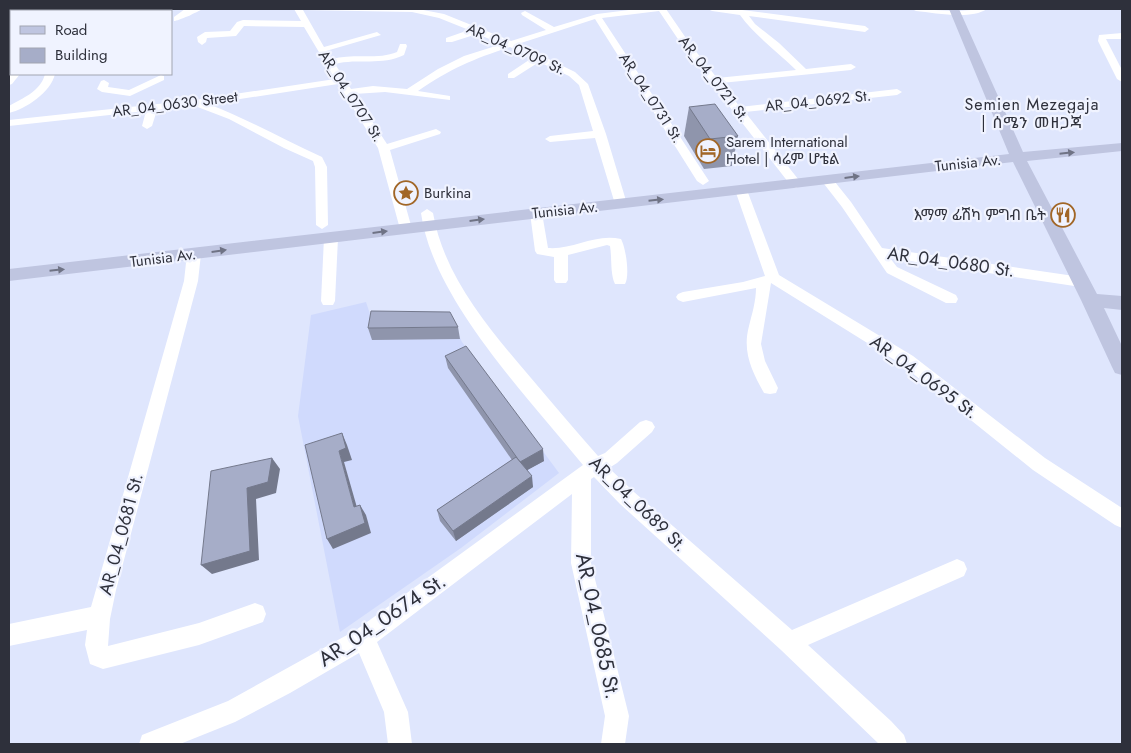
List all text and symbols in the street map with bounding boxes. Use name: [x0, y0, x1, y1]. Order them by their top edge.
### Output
legend: [10, 10, 172, 75]
street label: AR_04_0709 St.: [463, 17, 569, 81]
text: Road: [55, 19, 87, 41]
street label: AR_04_0721 St.: [673, 31, 755, 127]
text: Building: [55, 44, 107, 66]
street label: AR_04_0707 St.: [313, 46, 389, 146]
street label: AR_04_0731 St.: [614, 49, 688, 147]
street label: AR_04_0692 St.: [764, 84, 872, 118]
street label: AR_04_0630 Street: [111, 85, 239, 123]
district label: Semien Mezegaja | ሰሜን መዘጋጃ: [965, 93, 1099, 134]
place label: Sarem International Hotel | ሳሬም ሆቴል: [726, 131, 848, 170]
hotel icon: Sarem International Hotel | ሳሬም ሆቴል: [695, 138, 721, 164]
one-way arrow: [1059, 148, 1075, 156]
street label: Tunisia Av.: [934, 149, 1002, 177]
one-way arrow: [845, 173, 861, 181]
place icon: Burkina: [393, 180, 419, 206]
place label: Burkina: [424, 182, 471, 204]
street label: Tunisia Av.: [531, 196, 599, 224]
one-way arrow: [648, 196, 664, 204]
restaurant icon: እማማ ፊሽካ ምግብ ቤት: [1050, 202, 1076, 228]
place label: እማማ ፊሽካ ምግብ ቤት: [914, 204, 1046, 226]
one-way arrow: [469, 216, 485, 224]
one-way arrow: [372, 228, 388, 236]
street label: AR_04_0680 St.: [886, 240, 1016, 284]
street label: Tunisia Av.: [129, 243, 197, 273]
one-way arrow: [211, 247, 227, 255]
one-way arrow: [50, 265, 66, 273]
street label: AR_04_0695 St.: [865, 329, 983, 425]
street label: AR_04_0689 St.: [583, 450, 693, 558]
street label: AR_04_0681 St.: [92, 470, 150, 598]
street label: AR_04_0685 St.: [568, 550, 628, 702]
street label: AR_04_0674 St.: [312, 566, 452, 674]

